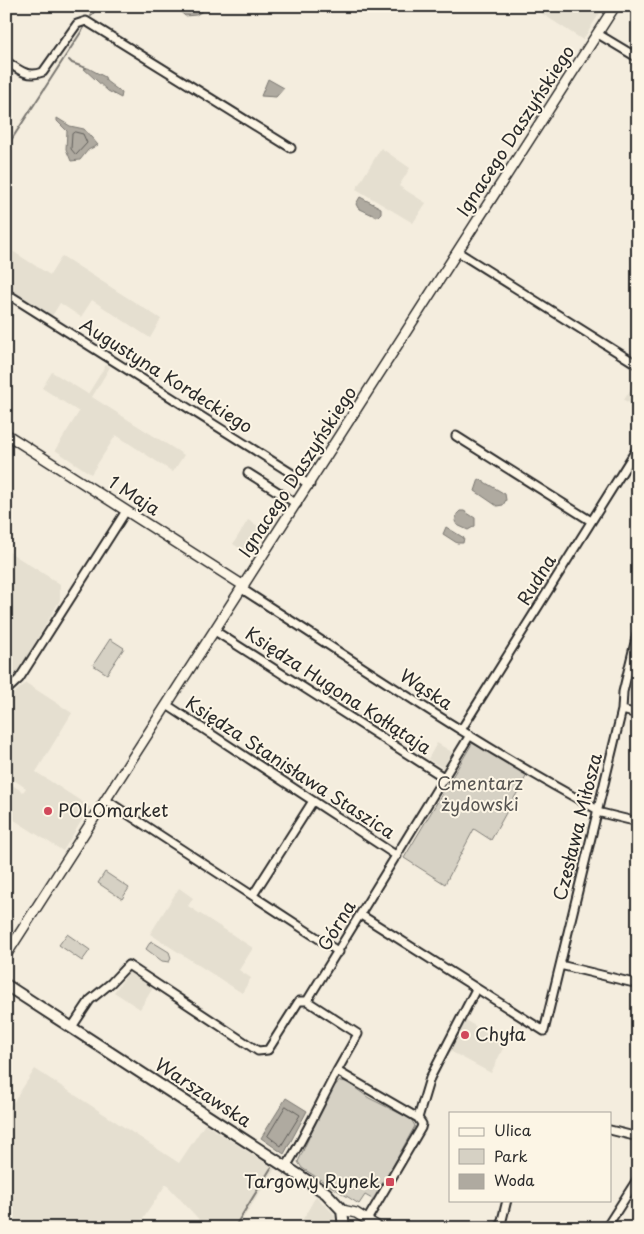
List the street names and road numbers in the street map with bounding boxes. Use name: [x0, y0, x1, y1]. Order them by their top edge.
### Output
street label: Ignacego Daszyńskiego: [449, 39, 580, 221]
street label: Augustyna Kordeckiego: [75, 310, 259, 439]
street label: Ignacego Daszyńskiego: [231, 380, 362, 562]
street label: 1 Maja: [104, 468, 166, 522]
street label: Rudna: [510, 548, 562, 610]
street label: Księdza Hugona Kołłątaja: [240, 619, 438, 761]
street label: Wąska: [395, 662, 459, 716]
street label: Księdza Stanisława Staszica: [181, 689, 401, 845]
street label: Czesława Miłosza: [545, 749, 608, 903]
street label: Górna: [310, 894, 362, 956]
street label: Warszawska: [150, 1050, 258, 1134]

